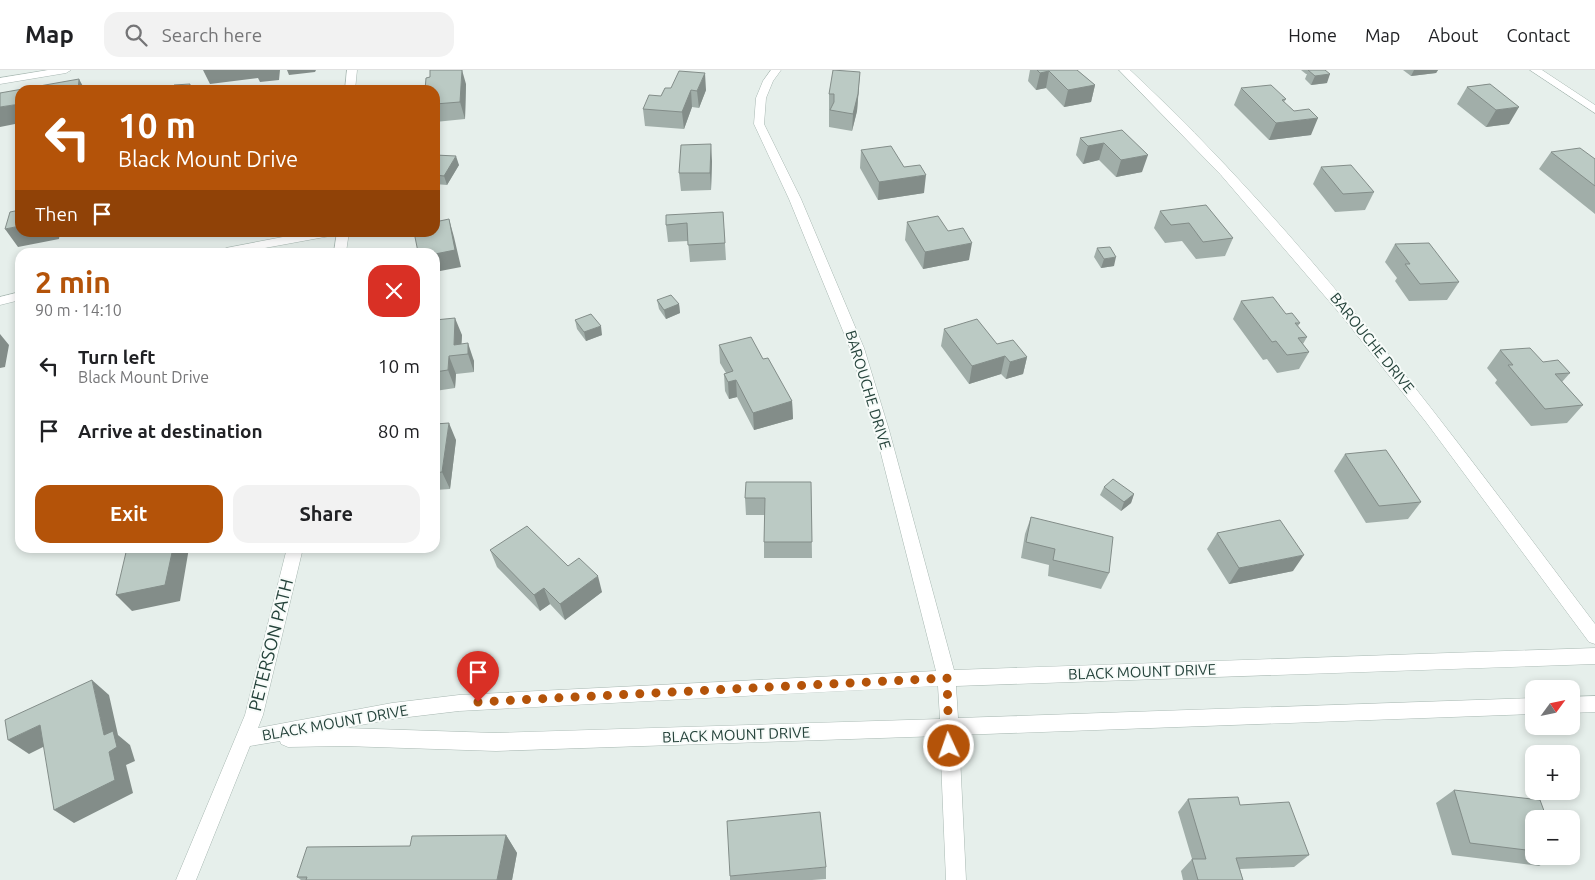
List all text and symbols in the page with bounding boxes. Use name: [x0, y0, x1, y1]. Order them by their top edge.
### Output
search box: [104, 12, 454, 57]
text: Map: [25, 21, 74, 48]
icon: search: [122, 21, 150, 49]
text: Search here: [162, 24, 262, 46]
text: Home: [1288, 25, 1337, 45]
text: Map: [1365, 25, 1400, 45]
text: About: [1428, 25, 1478, 45]
text: Contact: [1506, 25, 1570, 45]
icon: left: [35, 105, 100, 170]
text: 10 m: [118, 105, 196, 145]
text: Black Mount Drive: [118, 146, 298, 171]
icon: arrive: [88, 200, 116, 228]
text: Then: [35, 203, 78, 225]
text: 2 min: [35, 265, 111, 299]
button: close: [368, 265, 420, 317]
street label: BAROUCHE DRIVE: [1327, 289, 1418, 396]
text: 90 m · 14:10: [35, 301, 122, 319]
street label: BAROUCHE DRIVE: [842, 328, 895, 451]
text: Turn left: [78, 346, 156, 368]
icon: left: [35, 352, 63, 380]
text: 10 m: [378, 355, 420, 377]
text: Black Mount Drive: [78, 368, 209, 386]
icon: arrive: [35, 417, 63, 445]
text: Arrive at destination: [78, 420, 263, 442]
text: 80 m: [378, 420, 420, 442]
button: Exit: [35, 485, 223, 543]
button: Share: [233, 485, 420, 543]
street label: PETERSON PATH: [244, 576, 296, 713]
pin: [457, 651, 499, 702]
icon: arrive: [464, 658, 492, 686]
street label: BLACK MOUNT DRIVE: [1068, 660, 1216, 683]
north arrow: [1525, 680, 1580, 735]
map controls: [1525, 680, 1580, 865]
street label: BLACK MOUNT DRIVE: [261, 701, 409, 744]
position arrow: [922, 719, 974, 771]
street label: BLACK MOUNT DRIVE: [662, 723, 810, 746]
button: +: [1525, 745, 1580, 800]
button: −: [1525, 810, 1580, 865]

